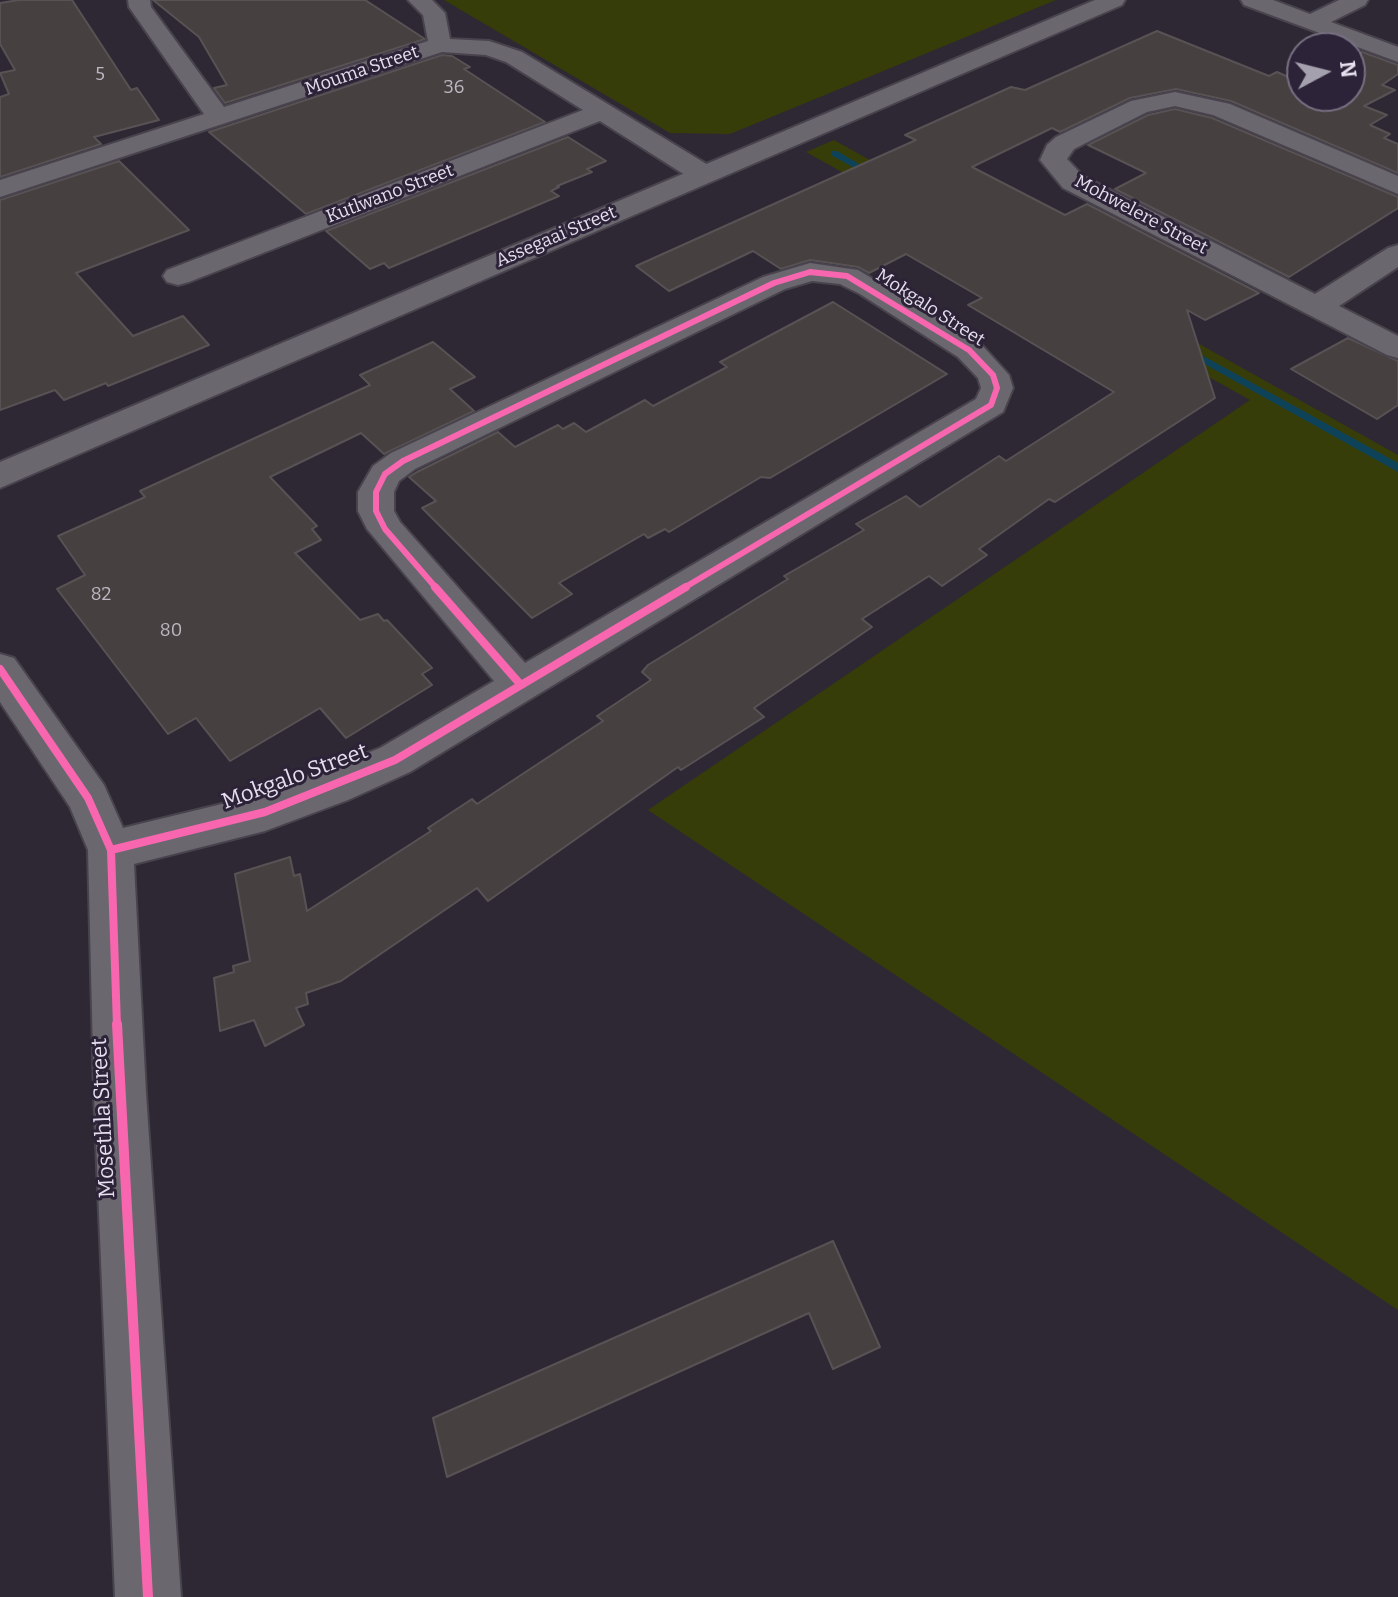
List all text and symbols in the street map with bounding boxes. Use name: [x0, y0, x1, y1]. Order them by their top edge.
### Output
north arrow: [1286, 32, 1366, 112]
street label: Mouma Street: [302, 41, 422, 101]
text: N: [1334, 59, 1363, 79]
house number: 5: [95, 64, 105, 86]
house number: 36: [444, 77, 464, 99]
street label: Kutlwano Street: [323, 160, 457, 228]
street label: Mohwelere Street: [1071, 171, 1211, 259]
street label: Assegaai Street: [492, 202, 620, 272]
street label: Mokgalo Street: [872, 265, 988, 351]
house number: 82: [91, 584, 111, 606]
house number: 80: [160, 620, 182, 642]
street label: Mokgalo Street: [218, 738, 372, 816]
street label: Mosethla Street: [87, 1037, 121, 1199]

